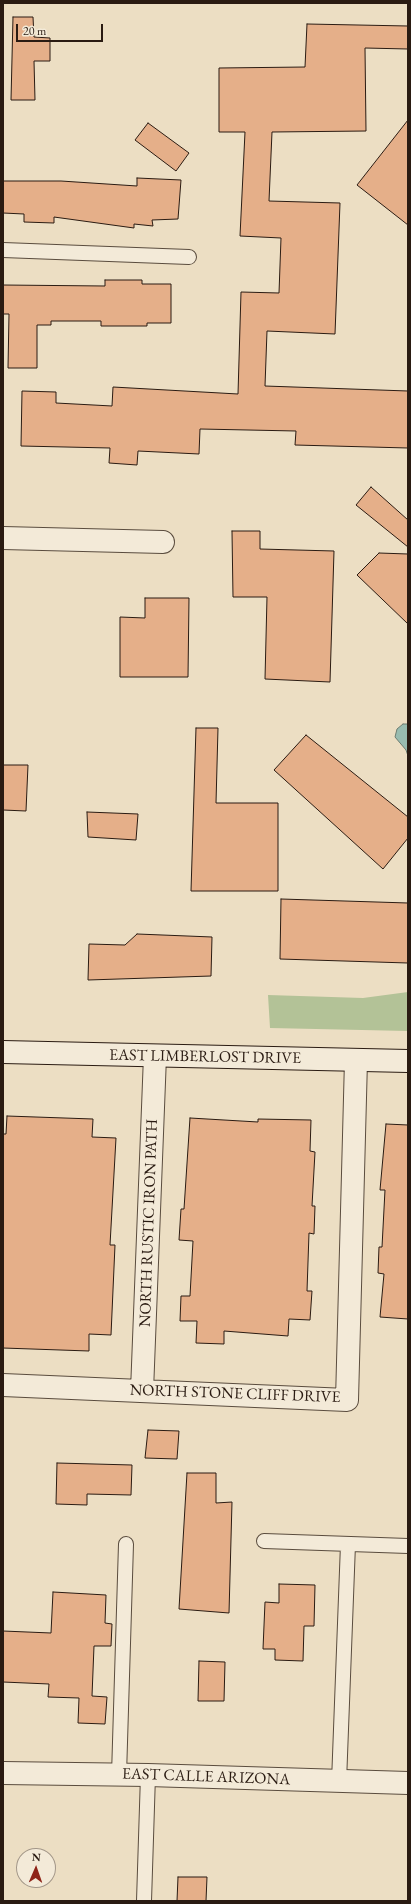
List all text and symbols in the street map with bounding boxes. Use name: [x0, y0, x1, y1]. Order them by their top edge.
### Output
scale bar: [18, 16, 105, 42]
text: 20 m: [23, 23, 46, 39]
street label: EAST LIMBERLOST DRIVE: [109, 1046, 301, 1068]
street label: NORTH RUSTIC IRON PATH: [136, 1118, 162, 1328]
street label: NORTH STONE CLIFF DRIVE: [129, 1381, 341, 1407]
street label: EAST CALLE ARIZONA: [122, 1764, 290, 1790]
north arrow: [16, 1848, 56, 1888]
text: N: [32, 1850, 41, 1864]

